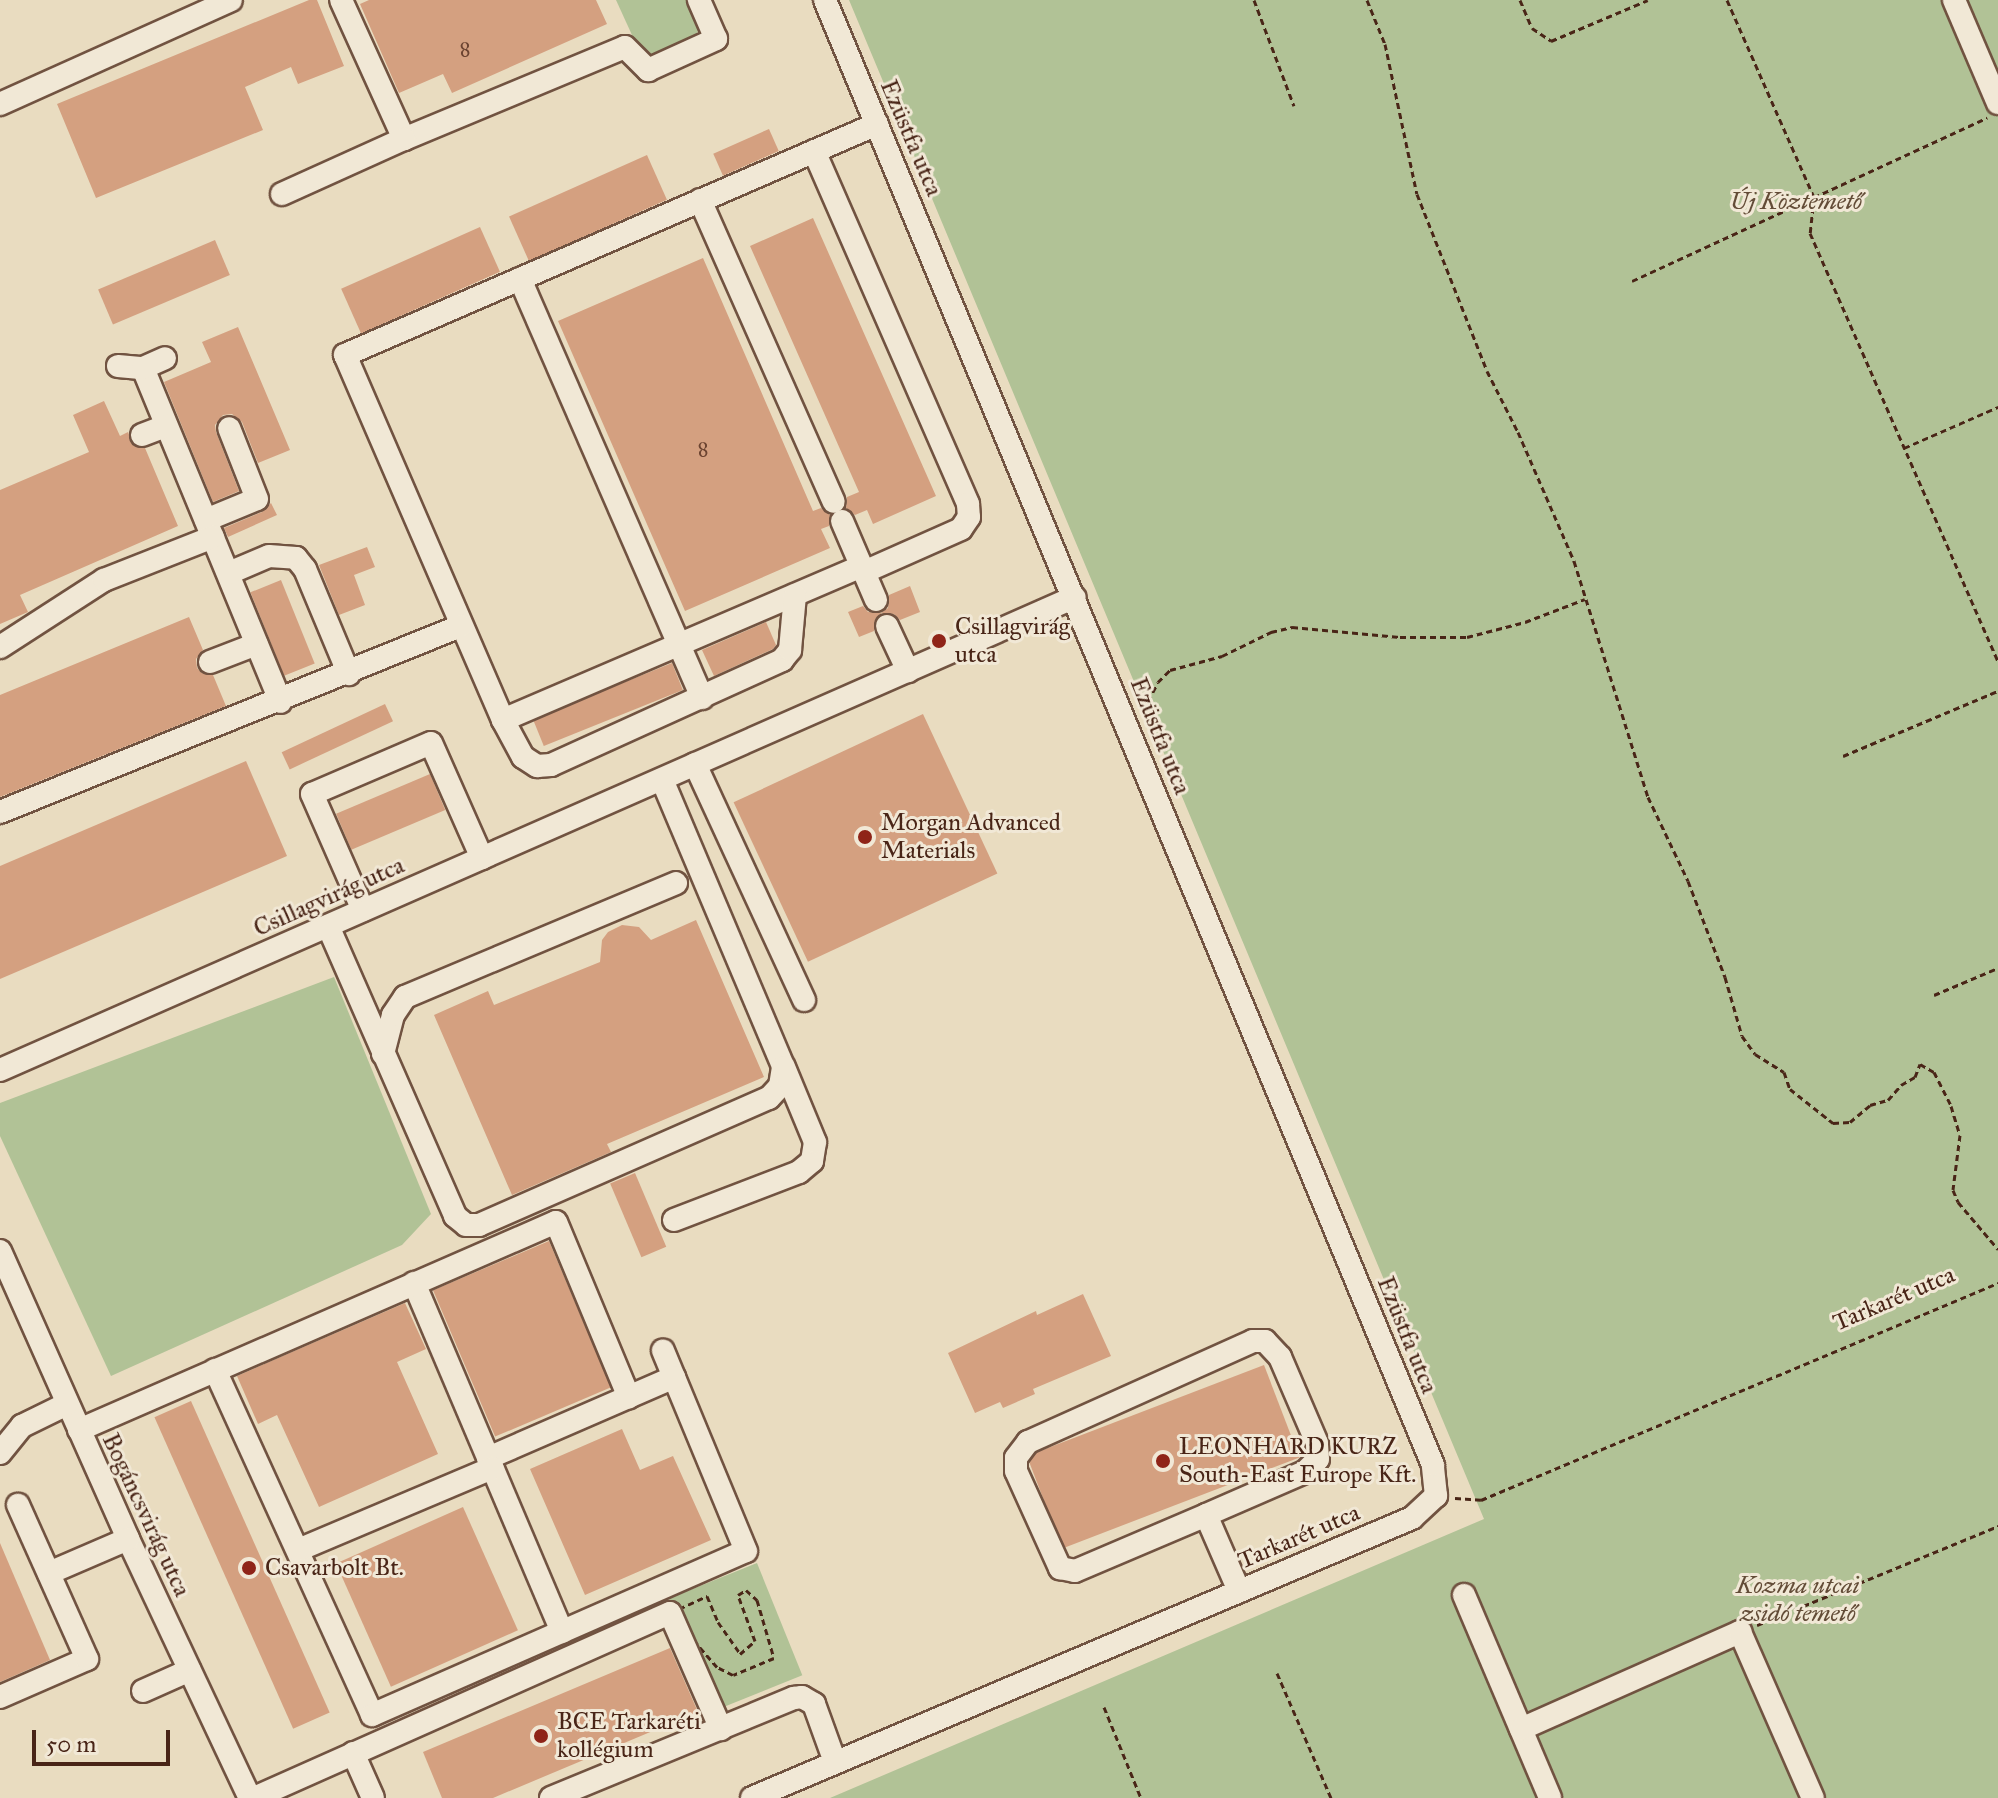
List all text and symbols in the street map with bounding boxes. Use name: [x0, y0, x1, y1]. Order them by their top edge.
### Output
house number: 8: [460, 37, 470, 61]
street label: Ezüstfa utca: [874, 76, 948, 200]
park label: Új Köztemető: [1730, 188, 1862, 216]
house number: 8: [698, 437, 708, 461]
place label: Csillagvirág utca: [955, 613, 1070, 669]
marker: Csillagvirág utca: [930, 632, 948, 650]
street label: Ezüstfa utca: [1124, 673, 1196, 799]
place label: Morgan Advanced Materials: [881, 809, 1061, 865]
marker: Morgan Advanced Materials: [856, 828, 874, 846]
street label: Csillagvirág utca: [249, 851, 409, 943]
street label: Tarkarét utca: [1829, 1260, 1959, 1338]
street label: Ezüstfa utca: [1371, 1272, 1443, 1398]
street label: Bogáncsvirág utca: [96, 1429, 196, 1601]
place label: LEONHARD KURZ South-East Europe Kft.: [1179, 1433, 1416, 1489]
marker: LEONHARD KURZ South-East Europe Kft.: [1154, 1452, 1172, 1470]
street label: Tarkarét utca: [1234, 1498, 1364, 1576]
place label: Csavarbolt Bt.: [265, 1554, 404, 1582]
marker: Csavarbolt Bt.: [240, 1559, 258, 1577]
park label: Kozma utcai zsidó temető: [1736, 1572, 1860, 1628]
place label: BCE Tarkaréti kollégium: [557, 1708, 701, 1764]
scale bar: [36, 1714, 174, 1764]
marker: BCE Tarkaréti kollégium: [532, 1727, 550, 1745]
text: 50 m: [46, 1729, 96, 1759]

